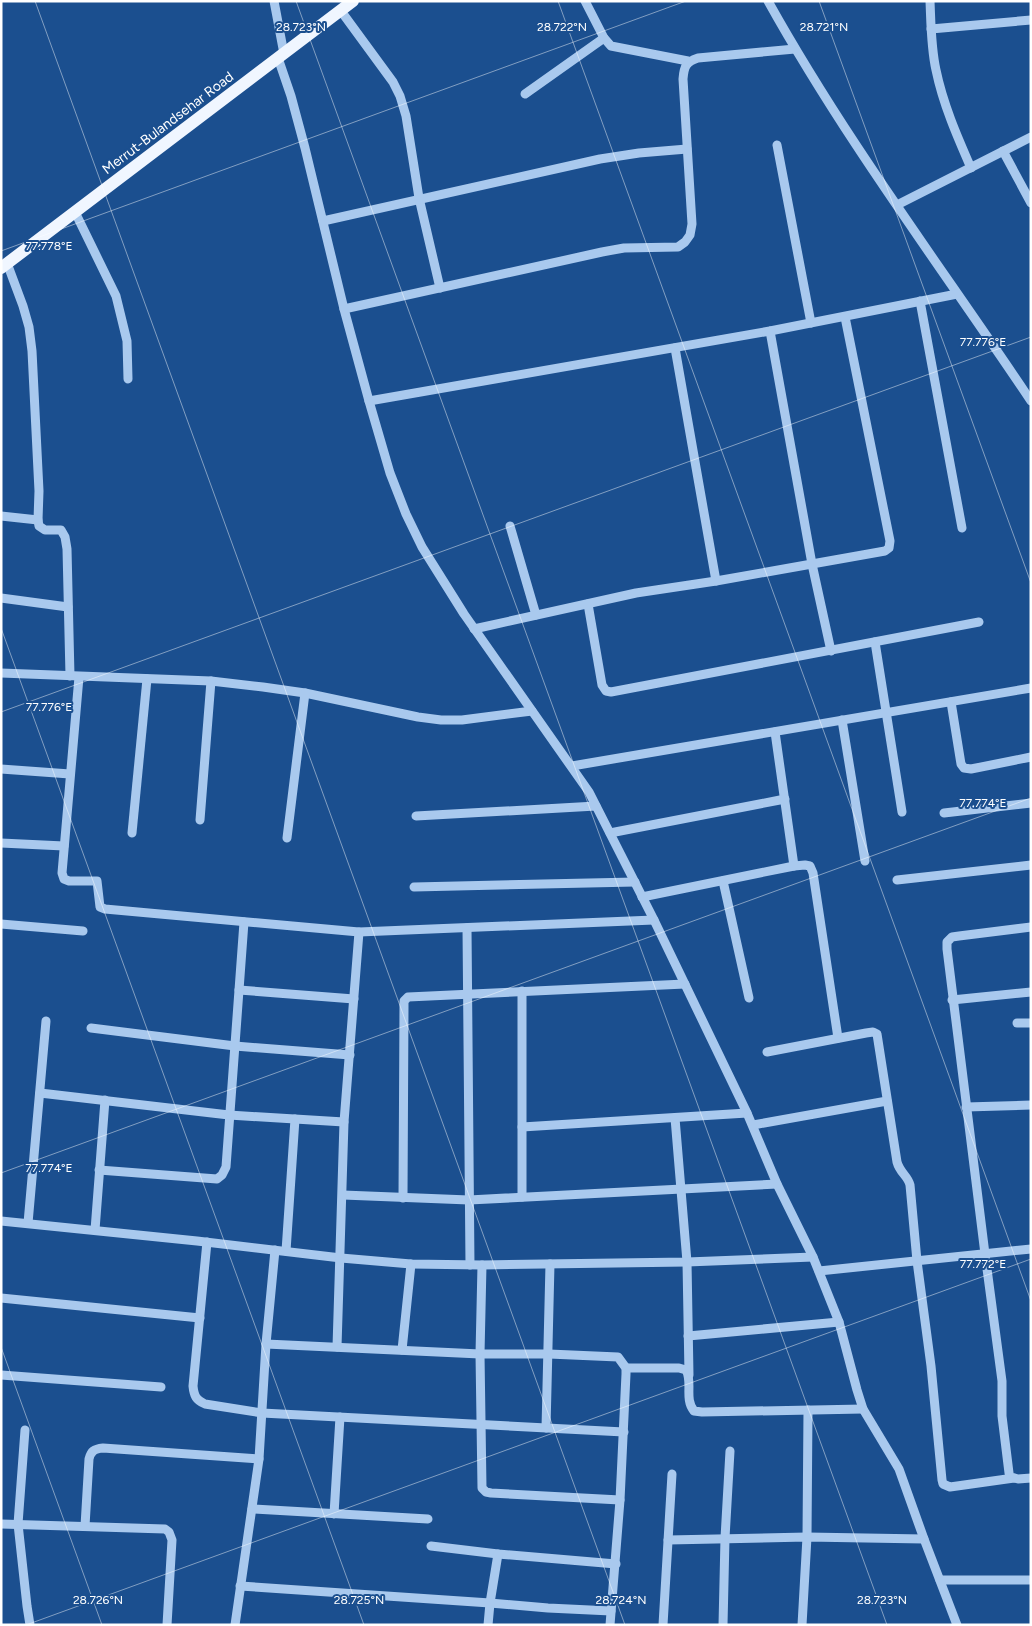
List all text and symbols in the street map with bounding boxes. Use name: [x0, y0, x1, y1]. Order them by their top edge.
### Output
text: 28.723°N: [276, 20, 326, 34]
text: 28.722°N: [537, 20, 587, 34]
text: 28.721°N: [800, 20, 848, 34]
street label: Merrut-Bulandsehar Road: [99, 68, 237, 178]
text: 77.778°E: [25, 239, 73, 253]
text: 77.776°E: [960, 335, 1006, 349]
text: 77.776°E: [26, 700, 72, 714]
text: 77.774°E: [959, 796, 1007, 810]
text: 77.774°E: [25, 1161, 73, 1175]
text: 77.772°E: [960, 1257, 1006, 1271]
text: 28.726°N: [73, 1593, 123, 1607]
text: 28.725°N: [334, 1593, 384, 1607]
text: 28.724°N: [596, 1593, 646, 1607]
text: 28.723°N: [857, 1593, 907, 1607]

